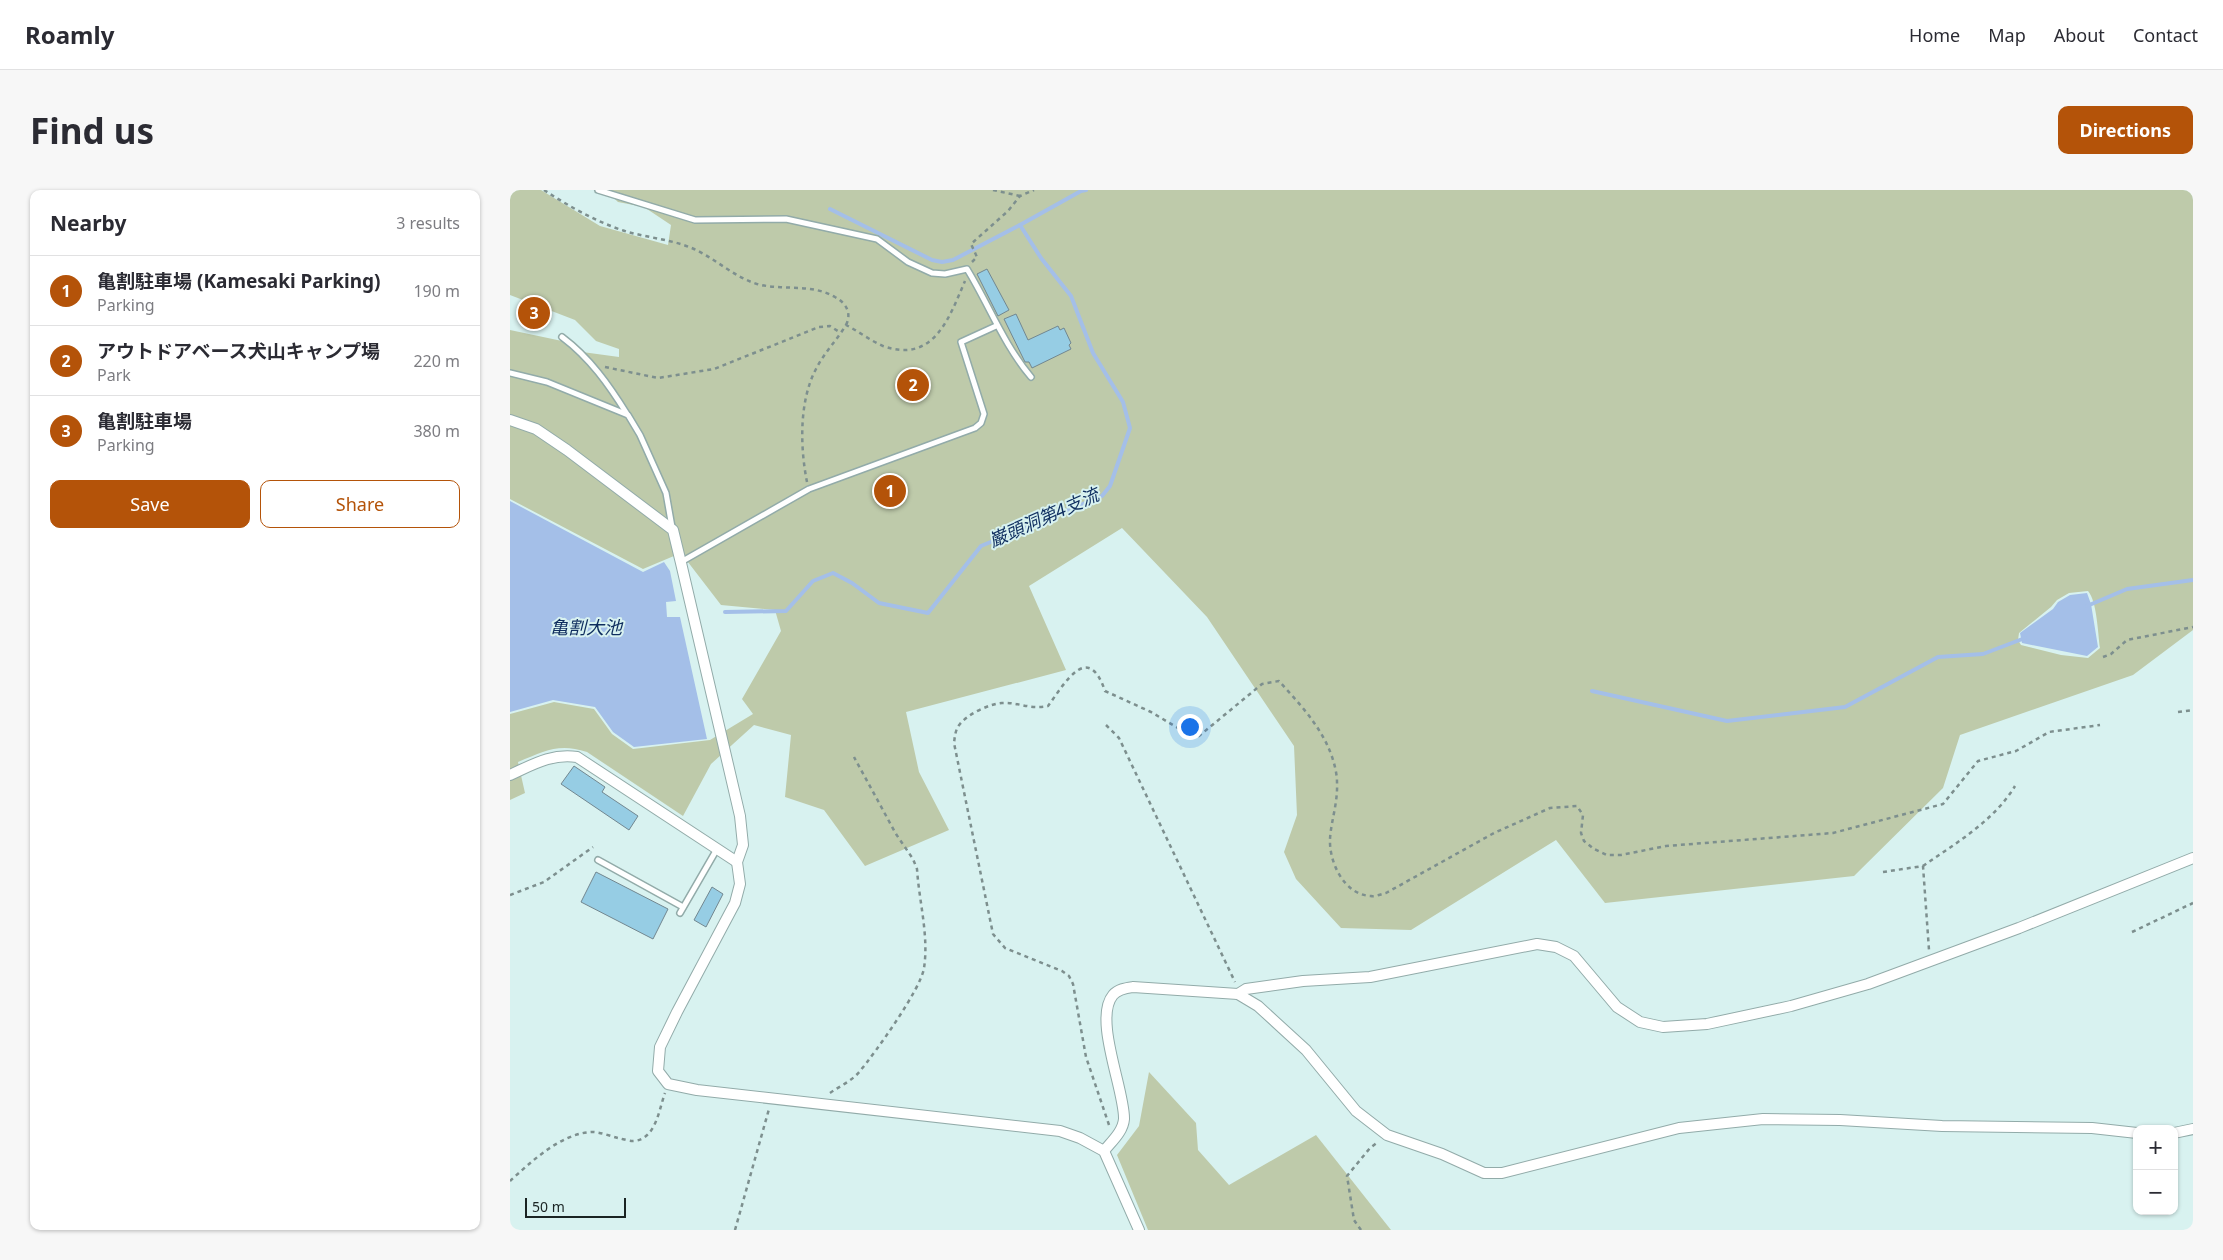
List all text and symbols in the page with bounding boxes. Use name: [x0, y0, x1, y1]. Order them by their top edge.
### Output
text: Roamly: [25, 18, 114, 51]
text: Home: [1909, 23, 1960, 47]
text: Map: [1988, 23, 2026, 47]
text: About: [2054, 23, 2105, 47]
text: Contact: [2133, 23, 2198, 47]
button: Directions: [2058, 106, 2193, 154]
text: Find us: [30, 107, 154, 154]
text: Nearby: [50, 209, 126, 237]
text: 3 results: [396, 212, 460, 234]
text: 亀割駐車場 (Kamesaki Parking): [97, 268, 381, 294]
text: 1: [61, 280, 71, 302]
text: 190 m: [413, 280, 460, 302]
text: Parking: [97, 294, 155, 316]
pin: 3: [518, 294, 550, 332]
text: アウトドアベース犬山キャンプ場: [97, 338, 380, 364]
text: 2: [61, 350, 71, 372]
text: 220 m: [413, 350, 460, 372]
text: Park: [97, 364, 131, 386]
pin: 2: [897, 366, 929, 404]
text: 亀割駐車場: [97, 408, 192, 434]
text: 3: [61, 420, 71, 442]
text: 380 m: [413, 420, 460, 442]
text: Parking: [97, 434, 155, 456]
pin: 1: [874, 472, 906, 510]
button: Save: [50, 480, 250, 528]
button: Share: [260, 480, 460, 528]
water label: 巌頭洞第4支流: [985, 481, 1105, 552]
water label: 亀割大池: [550, 615, 624, 639]
your location: [1177, 714, 1203, 740]
map controls: [2133, 1125, 2178, 1215]
button: +: [2133, 1125, 2178, 1170]
button: −: [2133, 1170, 2178, 1215]
scale bar: [525, 1195, 626, 1218]
text: 50 m: [532, 1197, 565, 1216]

